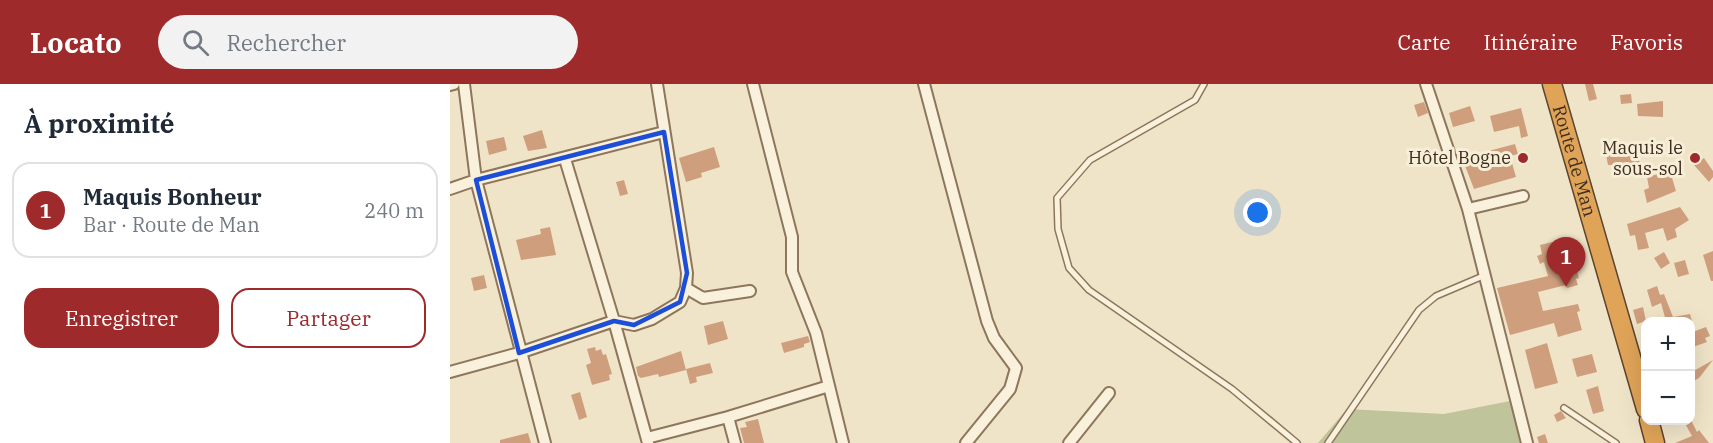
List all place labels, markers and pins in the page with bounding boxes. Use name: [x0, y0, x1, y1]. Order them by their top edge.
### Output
place label: Maquis le sous-sol: [1602, 136, 1683, 180]
place label: Hôtel Bogne: [1408, 146, 1511, 169]
marker: Hôtel Bogne: [1516, 151, 1530, 165]
marker: Maquis le sous-sol: [1688, 151, 1702, 165]
pin: 1: [1546, 238, 1586, 287]

